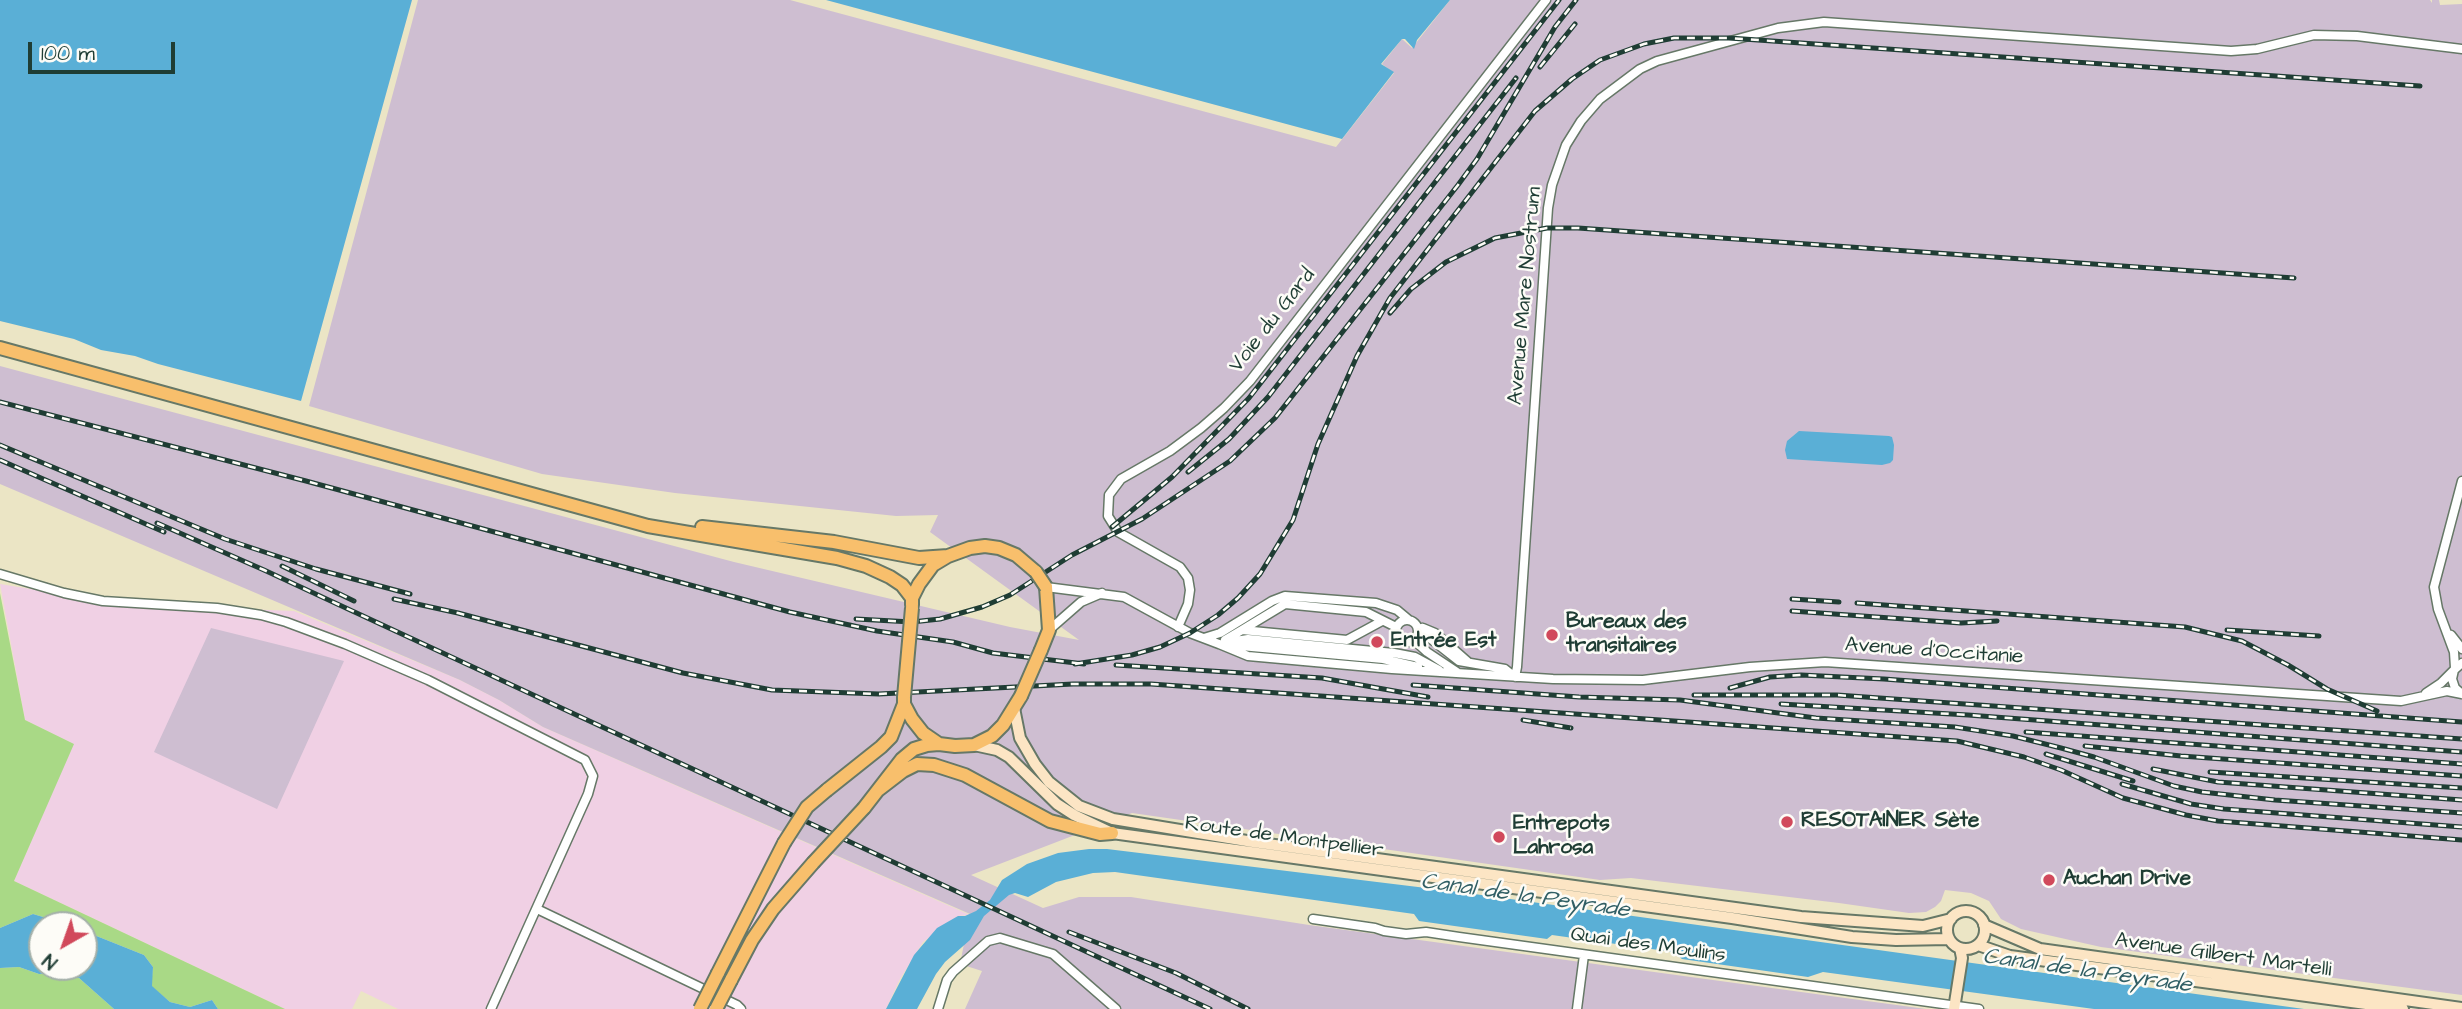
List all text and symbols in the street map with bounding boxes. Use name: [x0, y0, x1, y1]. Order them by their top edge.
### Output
scale bar: [32, 28, 178, 72]
text: 100 m: [41, 39, 95, 68]
street label: Avenue Mare Nostrum: [1504, 186, 1548, 406]
street label: Voie du Gard: [1224, 264, 1322, 378]
place label: Bureaux des transitaires: [1566, 610, 1687, 660]
marker: Bureaux des transitaires: [1544, 627, 1560, 643]
place label: Entrée Est: [1391, 629, 1497, 655]
street label: Avenue d'Occitanie: [1844, 633, 2024, 671]
marker: Entrée Est: [1369, 634, 1385, 650]
place label: RESOTAINER Sète: [1801, 809, 1979, 835]
street label: Route de Montpellier: [1183, 812, 1385, 864]
place label: Entrepots Lahrosa: [1513, 812, 1610, 862]
marker: RESOTAINER Sète: [1779, 814, 1795, 830]
marker: Entrepots Lahrosa: [1491, 829, 1507, 845]
place label: Auchan Drive: [2063, 867, 2191, 893]
water label: Canal de la Peyrade: [1419, 869, 1631, 925]
marker: Auchan Drive: [2041, 872, 2057, 888]
north arrow: [28, 911, 98, 981]
street label: Quai des Moulins: [1569, 923, 1727, 969]
street label: Avenue Gilbert Martelli: [2113, 928, 2333, 984]
water label: Canal de la Peyrade: [1981, 944, 2193, 1000]
text: N: [37, 947, 64, 975]

